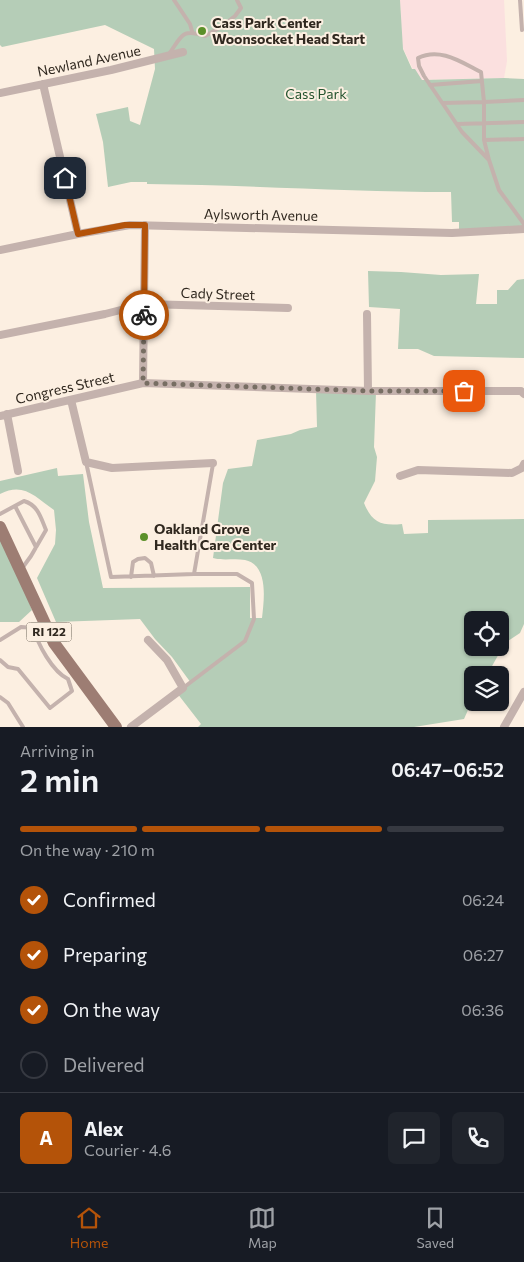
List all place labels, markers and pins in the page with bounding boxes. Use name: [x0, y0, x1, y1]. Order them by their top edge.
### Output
place label: Cass Park Center Woonsocket Head Start: [212, 14, 365, 47]
marker: Cass Park Center Woonsocket Head Start: [196, 25, 208, 37]
pin: [44, 157, 86, 199]
pin: [443, 370, 485, 412]
place label: Oakland Grove Health Care Center: [154, 520, 277, 553]
marker: Oakland Grove Health Care Center: [138, 531, 150, 543]

